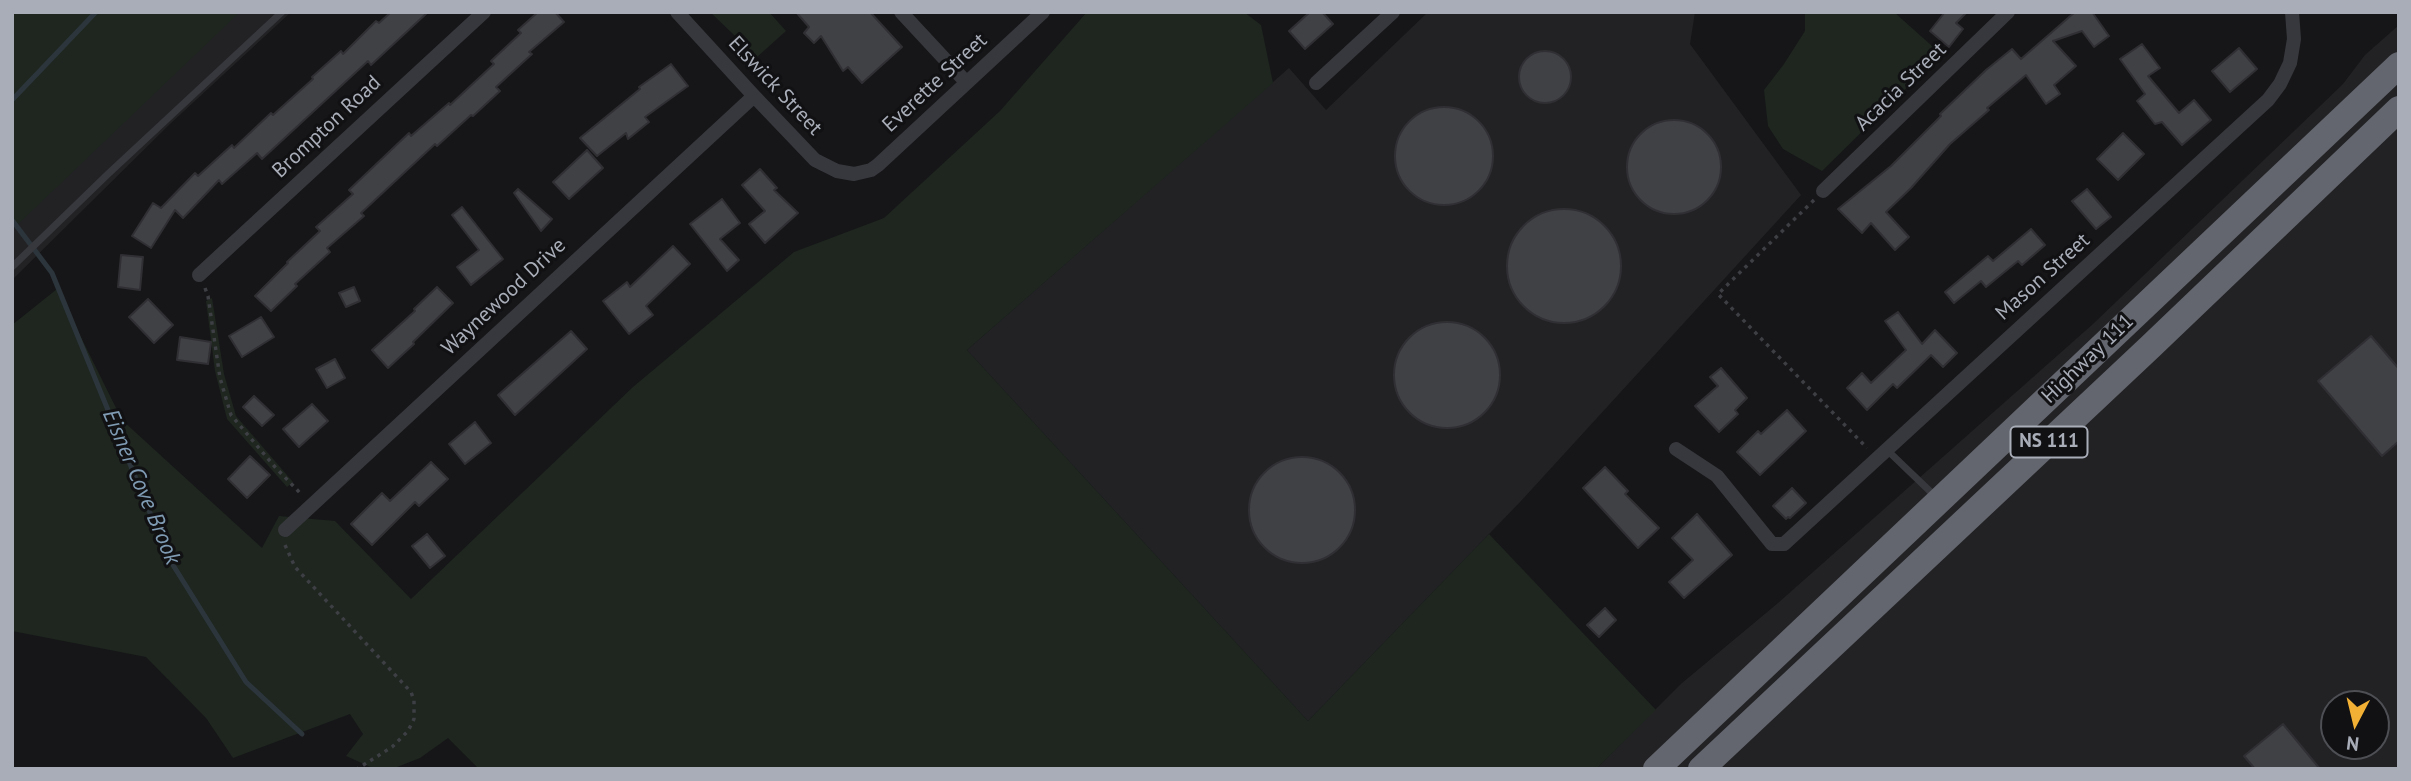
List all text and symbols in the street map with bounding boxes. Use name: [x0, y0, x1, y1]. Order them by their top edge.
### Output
street label: Everette Street: [878, 28, 992, 138]
street label: Elswick Street: [723, 31, 827, 141]
street label: Acacia Street: [1850, 37, 1952, 137]
street label: Brompton Road: [268, 70, 386, 184]
street label: Mason Street: [1991, 228, 2095, 326]
street label: Waynewood Drive: [437, 233, 571, 361]
street label: Highway 111: [2037, 309, 2139, 409]
water label: Eisner Cove Brook: [96, 405, 186, 569]
road number: NS 111: [2010, 426, 2088, 458]
north arrow: [2320, 690, 2390, 760]
text: N: [2345, 731, 2360, 757]

